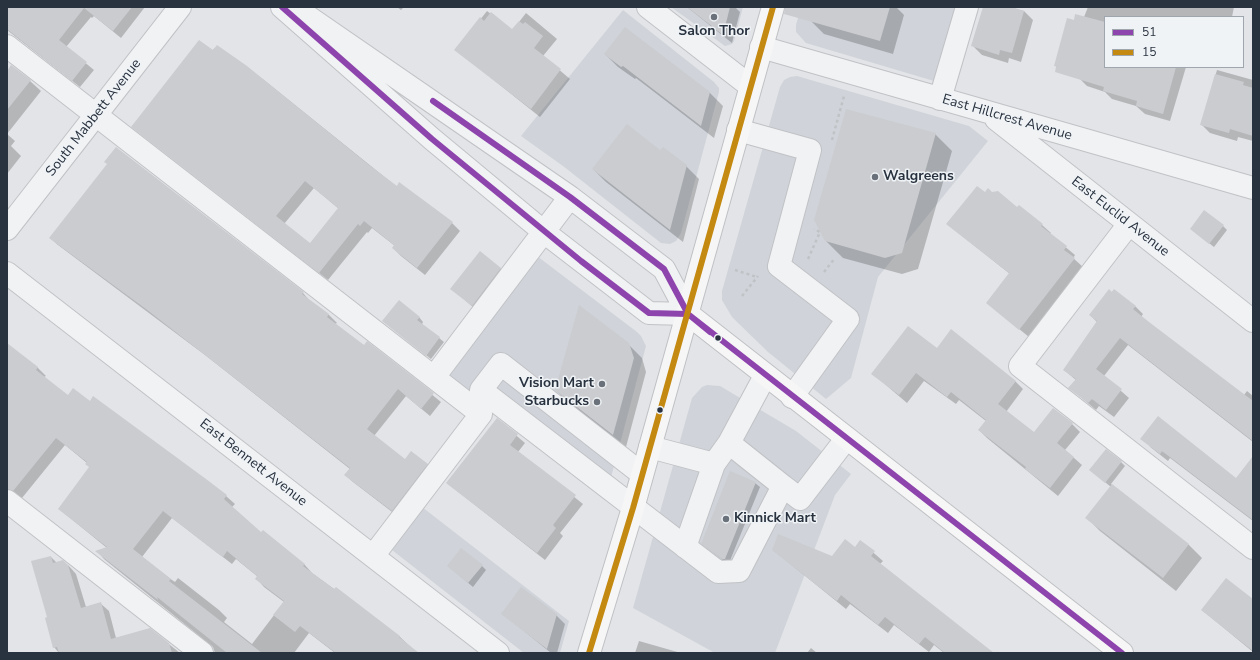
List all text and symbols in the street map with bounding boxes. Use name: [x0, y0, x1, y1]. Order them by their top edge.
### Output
marker: Salon Thor: [709, 12, 719, 22]
legend: [1104, 16, 1244, 68]
place label: Salon Thor: [678, 24, 750, 40]
text: 51: [1142, 24, 1156, 40]
text: 15: [1142, 44, 1156, 60]
street label: South Mabbett Avenue: [43, 56, 145, 180]
street label: East Hillcrest Avenue: [940, 91, 1074, 145]
place label: Walgreens: [883, 169, 954, 185]
marker: Walgreens: [870, 172, 880, 182]
street label: East Euclid Avenue: [1068, 173, 1172, 261]
unlabelled marker: [713, 333, 723, 343]
place label: Vision Mart: [519, 376, 594, 392]
marker: Vision Mart: [597, 379, 607, 389]
place label: Starbucks: [524, 394, 589, 410]
marker: Starbucks: [592, 397, 602, 407]
unlabelled marker: [655, 405, 665, 415]
street label: East Bennett Avenue: [196, 416, 310, 510]
place label: Kinnick Mart: [734, 511, 816, 527]
marker: Kinnick Mart: [721, 514, 731, 524]

